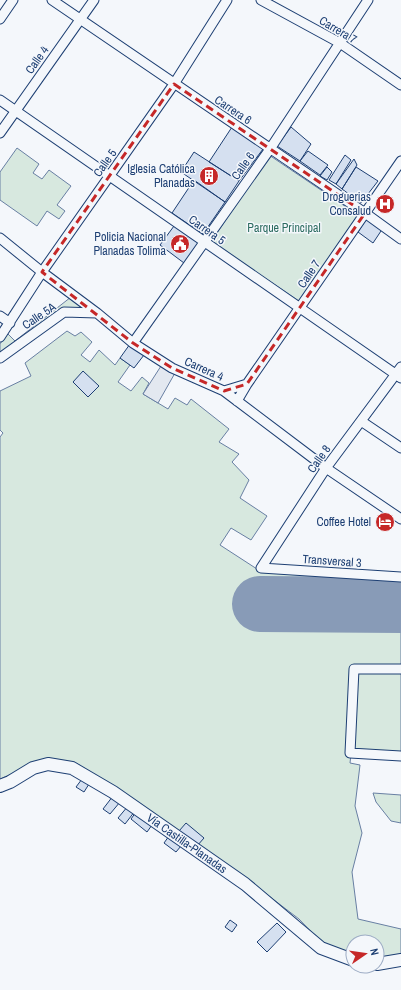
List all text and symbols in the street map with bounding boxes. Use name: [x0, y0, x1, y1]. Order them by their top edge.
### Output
street label: Carrera 7: [316, 12, 360, 48]
street label: Calle 4: [22, 42, 53, 77]
street label: Carrera 6: [211, 92, 255, 128]
street label: Calle 5: [90, 145, 121, 180]
street label: Calle 6: [228, 149, 258, 183]
place label: Iglesia Católica Planadas: [127, 161, 196, 191]
building icon: Iglesia Católica Planadas: [198, 165, 220, 187]
place label: Droguerias Consalud: [322, 189, 371, 219]
hospital icon: Droguerias Consalud: [374, 193, 396, 215]
street label: Carrera 5: [185, 212, 229, 249]
park label: Parque Principal: [247, 220, 321, 236]
place label: Policia Nacional Planadas Tolima: [93, 229, 167, 259]
public building icon: Policia Nacional Planadas Tolima: [169, 233, 191, 255]
street label: Calle 7: [294, 256, 324, 291]
street label: Calle 5A: [19, 299, 59, 333]
street label: Carrera 4: [182, 353, 227, 385]
street label: Calle 8: [304, 442, 334, 476]
hotel icon: Coffee Hotel: [374, 511, 396, 533]
place label: Coffee Hotel: [316, 514, 371, 530]
street label: Transversal 3: [302, 551, 362, 571]
street label: Vía Castilla-Planadas: [143, 810, 230, 877]
north arrow: [345, 934, 385, 974]
text: N: [367, 947, 382, 956]

